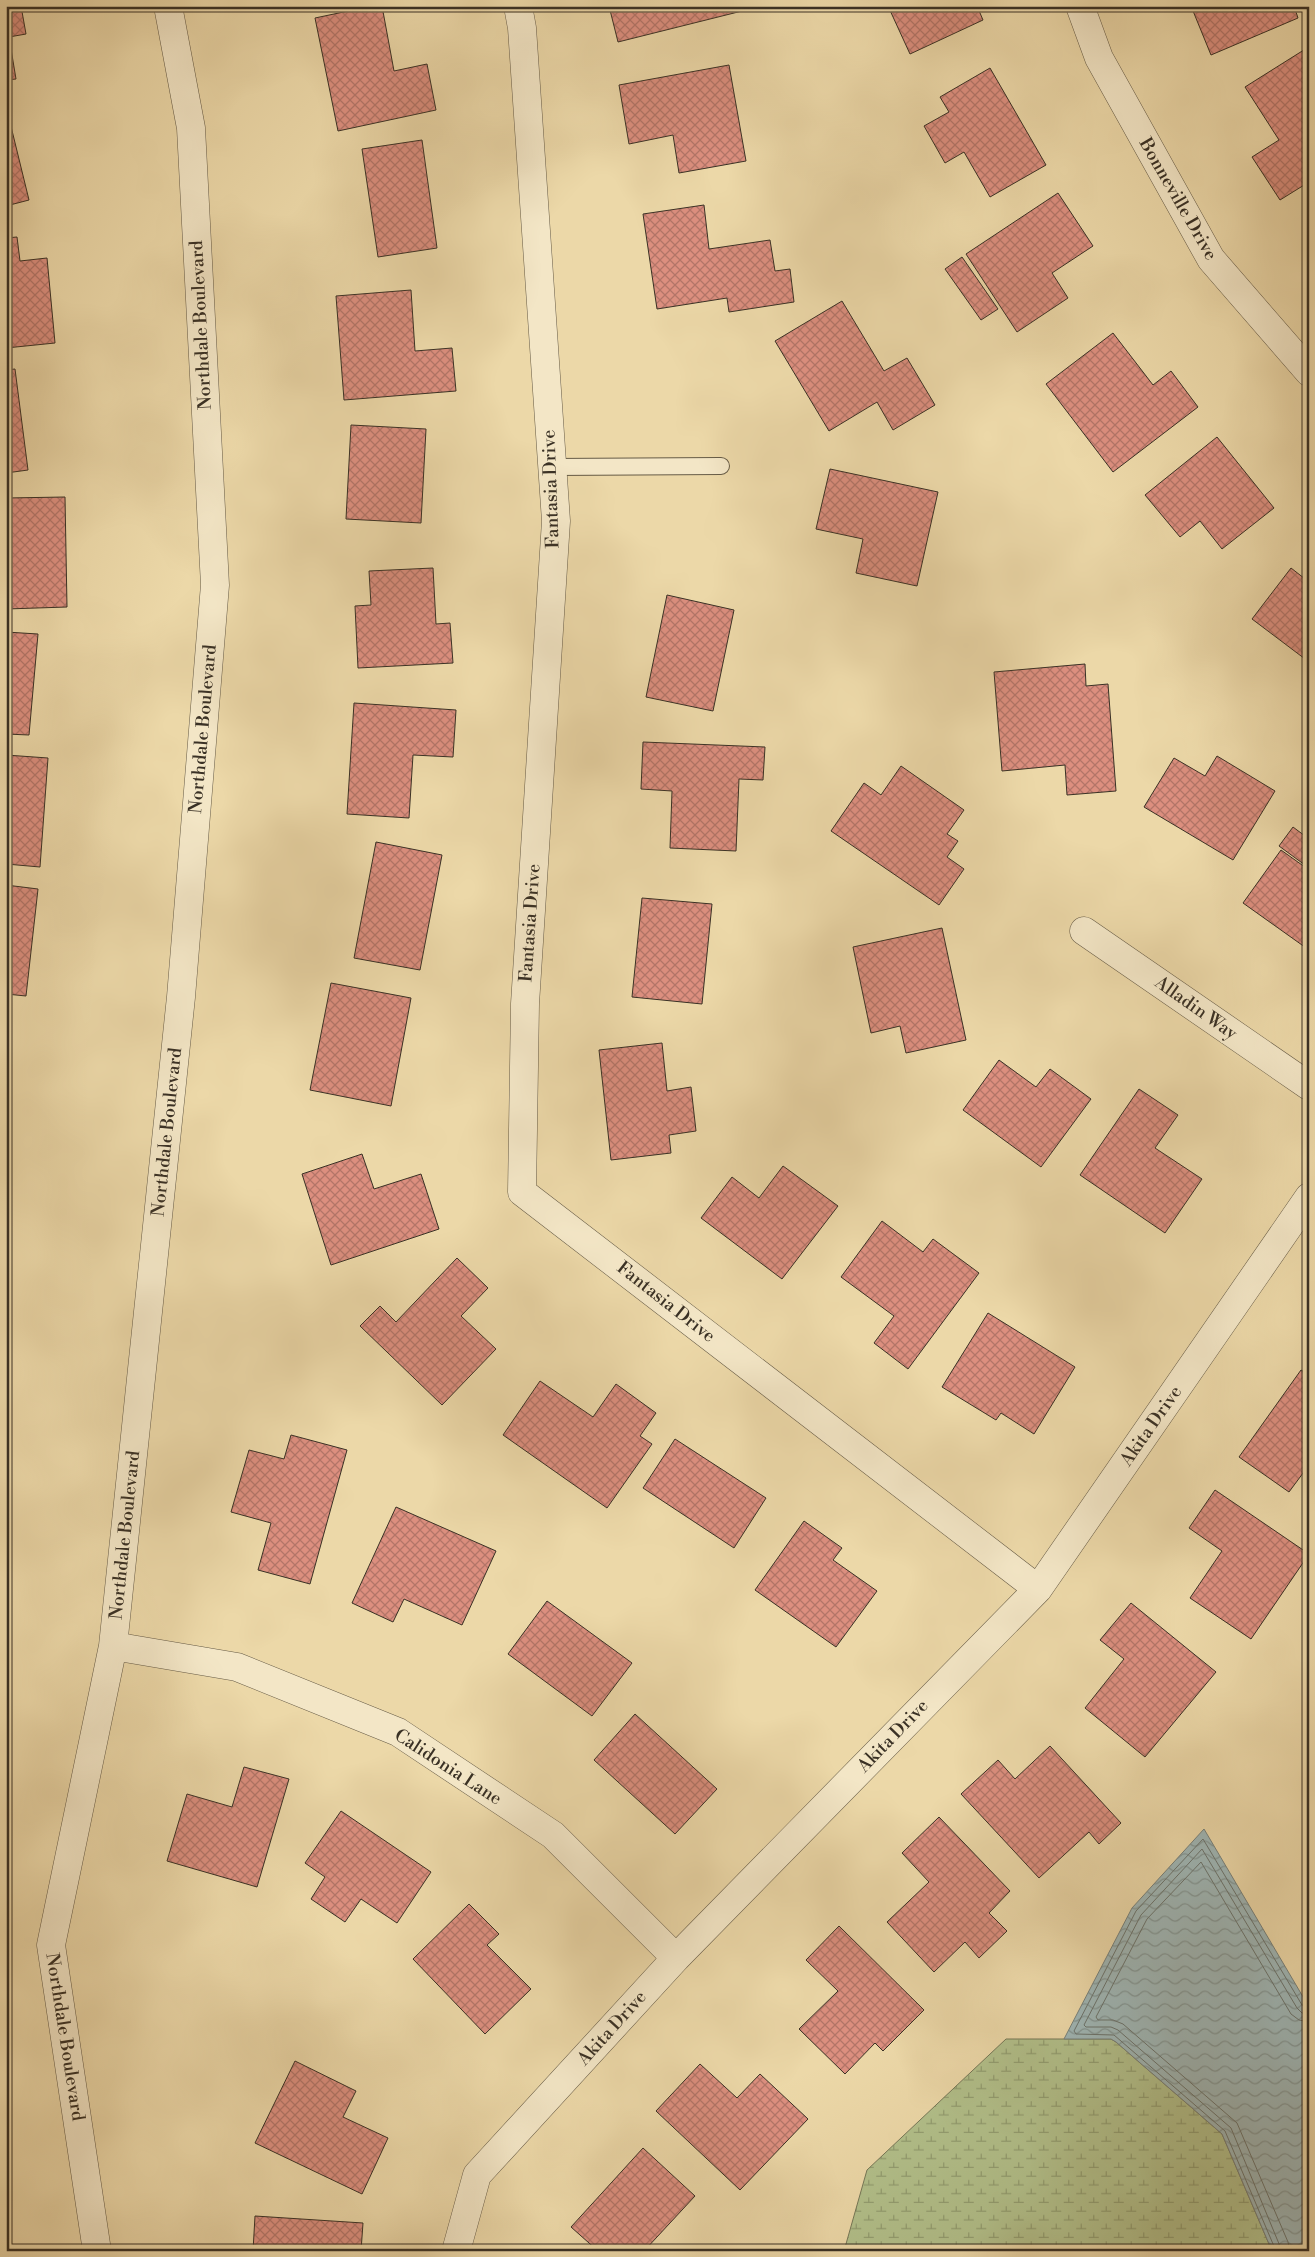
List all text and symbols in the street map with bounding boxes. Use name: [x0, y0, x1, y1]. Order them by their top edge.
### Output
street label: Bonneville Drive: [1133, 133, 1222, 264]
street label: Northdale Boulevard: [185, 239, 217, 410]
street label: Fantasia Drive: [537, 429, 565, 549]
street label: Northdale Boulevard: [184, 643, 222, 814]
street label: Fantasia Drive: [514, 863, 546, 983]
street label: Alladin Way: [1149, 971, 1242, 1045]
street label: Northdale Boulevard: [147, 1046, 187, 1218]
street label: Fantasia Drive: [612, 1256, 720, 1348]
street label: Akita Drive: [1114, 1381, 1187, 1471]
street label: Northdale Boulevard: [105, 1449, 145, 1621]
street label: Akita Drive: [852, 1695, 933, 1778]
street label: Calidonia Lane: [390, 1724, 506, 1810]
street label: Northdale Boulevard: [40, 1951, 90, 2123]
street label: Akita Drive: [572, 1986, 652, 2071]

